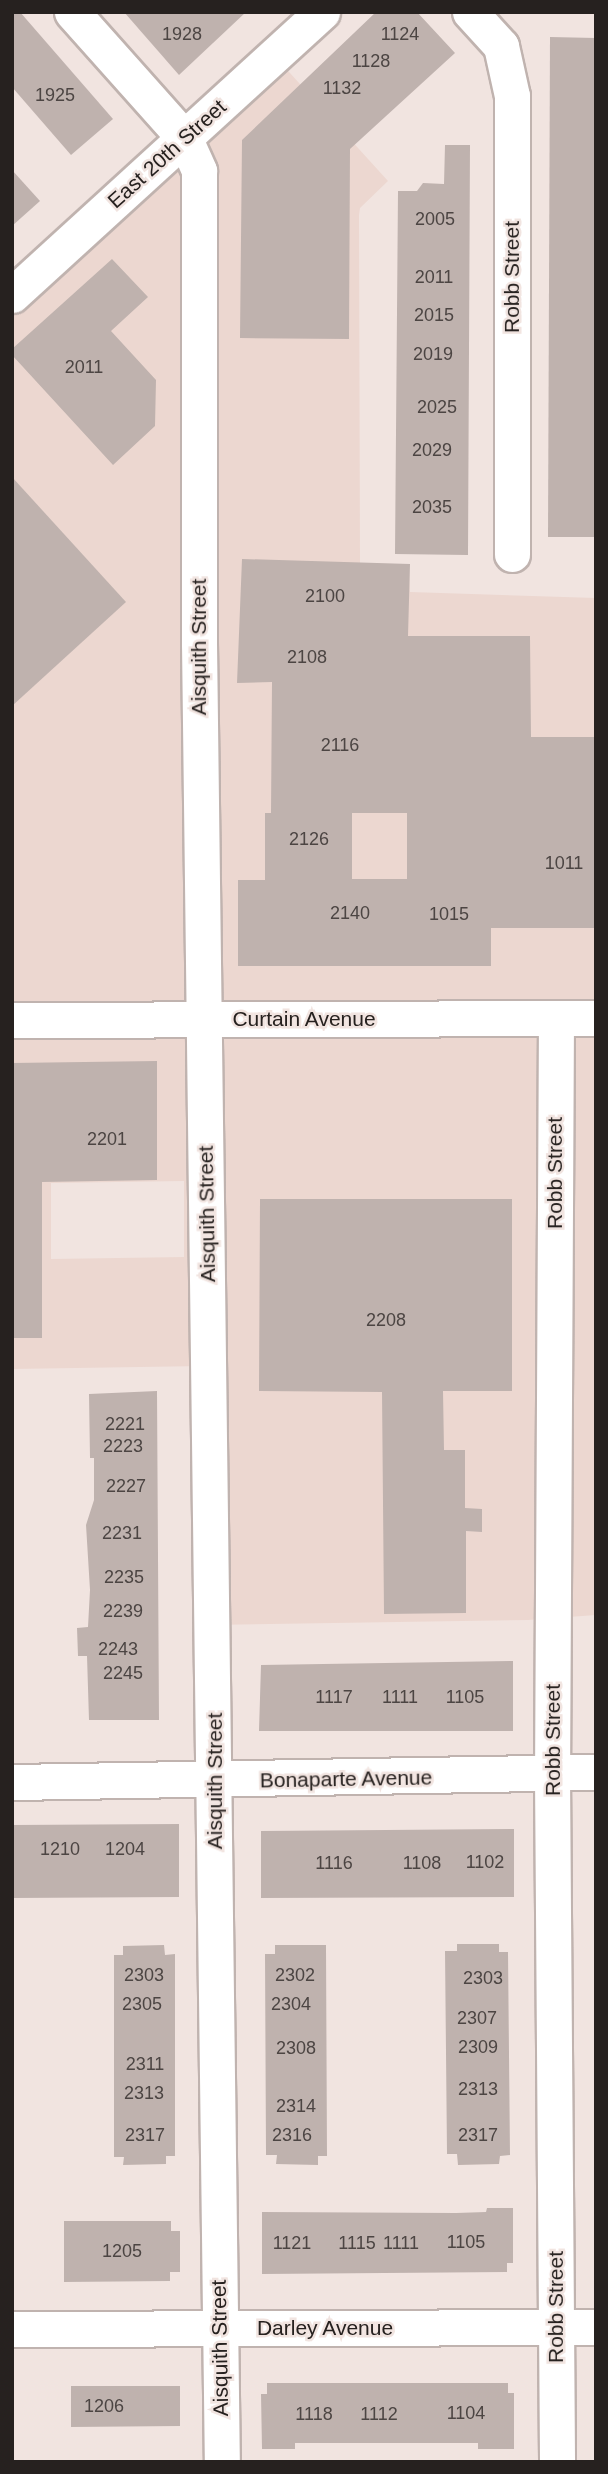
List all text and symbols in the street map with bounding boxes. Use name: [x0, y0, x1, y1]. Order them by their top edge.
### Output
house number: 1928: [162, 23, 202, 45]
house number: 1124: [381, 23, 419, 45]
house number: 1128: [352, 50, 390, 72]
house number: 1132: [323, 77, 361, 99]
house number: 1925: [35, 84, 75, 106]
street label: East 20th Street: [103, 94, 231, 214]
house number: 2005: [415, 208, 455, 230]
street label: Robb Street: [499, 221, 525, 333]
house number: 2011: [415, 266, 453, 288]
house number: 2015: [414, 304, 454, 326]
house number: 2019: [413, 343, 453, 365]
house number: 2011: [65, 356, 103, 378]
house number: 2025: [417, 396, 457, 418]
house number: 2029: [412, 439, 452, 461]
house number: 2035: [412, 496, 452, 518]
street label: Aisquith Street: [186, 579, 212, 715]
house number: 2100: [305, 585, 345, 607]
house number: 2108: [287, 646, 327, 668]
house number: 2116: [321, 734, 359, 756]
house number: 2126: [289, 828, 329, 850]
house number: 1011: [545, 852, 583, 874]
house number: 2140: [330, 902, 370, 924]
house number: 1015: [429, 903, 469, 925]
street label: Curtain Avenue: [232, 1006, 376, 1032]
street label: Robb Street: [542, 1117, 568, 1229]
house number: 2201: [87, 1128, 127, 1150]
street label: Aisquith Street: [193, 1146, 221, 1282]
house number: 2208: [366, 1309, 406, 1331]
house number: 2221: [105, 1413, 145, 1435]
house number: 2223: [103, 1435, 143, 1457]
house number: 2227: [106, 1475, 146, 1497]
house number: 2231: [102, 1522, 142, 1544]
house number: 2235: [104, 1566, 144, 1588]
house number: 2239: [103, 1600, 143, 1622]
house number: 2243: [98, 1638, 138, 1660]
house number: 2245: [103, 1662, 143, 1684]
street label: Robb Street: [540, 1684, 566, 1796]
house number: 1117: [315, 1686, 353, 1708]
house number: 1111: [382, 1686, 418, 1708]
house number: 1105: [446, 1686, 484, 1708]
street label: Aisquith Street: [202, 1713, 228, 1849]
street label: Bonaparte Avenue: [259, 1765, 433, 1793]
house number: 1210: [40, 1838, 80, 1860]
house number: 1204: [105, 1838, 145, 1860]
house number: 1102: [466, 1851, 504, 1873]
house number: 1116: [315, 1852, 353, 1874]
house number: 1108: [403, 1852, 441, 1874]
house number: 2303: [124, 1964, 164, 1986]
house number: 2302: [275, 1964, 315, 1986]
house number: 2303: [463, 1967, 503, 1989]
house number: 2305: [122, 1993, 162, 2015]
house number: 2304: [271, 1993, 311, 2015]
house number: 2307: [457, 2007, 497, 2029]
house number: 2309: [458, 2036, 498, 2058]
house number: 2308: [276, 2037, 316, 2059]
house number: 2311: [126, 2053, 164, 2075]
house number: 2313: [458, 2078, 498, 2100]
house number: 2313: [124, 2082, 164, 2104]
house number: 2314: [276, 2095, 316, 2117]
house number: 2317: [125, 2124, 165, 2146]
house number: 2316: [272, 2124, 312, 2146]
house number: 2317: [458, 2124, 498, 2146]
house number: 1105: [447, 2231, 485, 2253]
house number: 1121: [273, 2232, 311, 2254]
house number: 1115: [338, 2232, 376, 2254]
house number: 1111: [383, 2232, 419, 2254]
house number: 1205: [102, 2240, 142, 2262]
street label: Robb Street: [543, 2251, 569, 2363]
street label: Aisquith Street: [206, 2280, 234, 2416]
street label: Darley Avenue: [256, 2315, 394, 2341]
house number: 1206: [84, 2395, 124, 2417]
house number: 1104: [447, 2402, 485, 2424]
house number: 1118: [295, 2403, 333, 2425]
house number: 1112: [360, 2403, 398, 2425]

